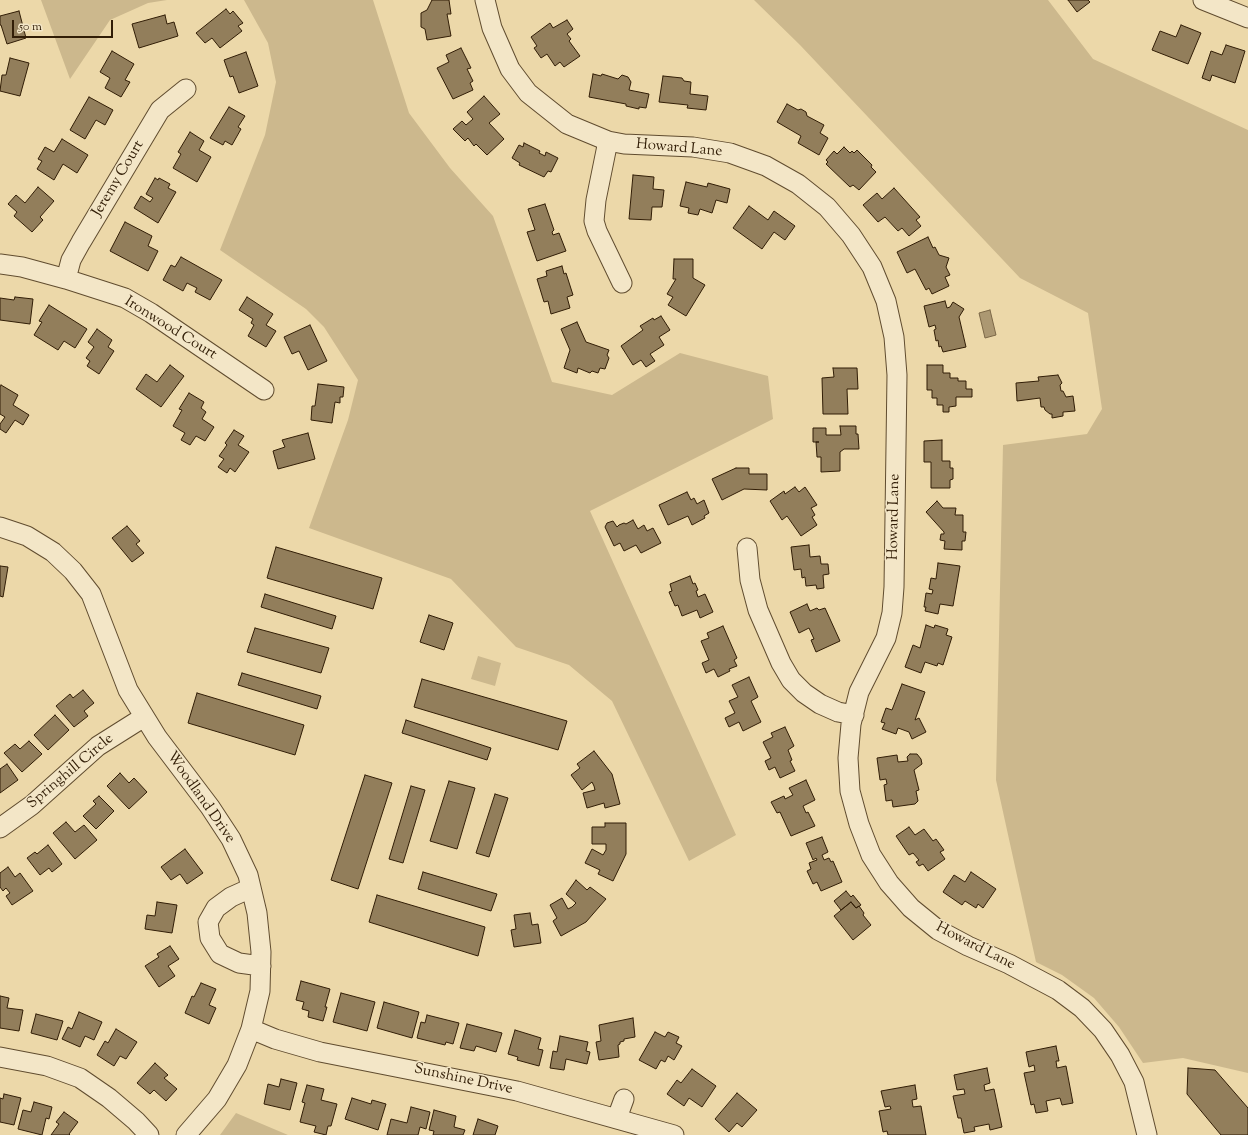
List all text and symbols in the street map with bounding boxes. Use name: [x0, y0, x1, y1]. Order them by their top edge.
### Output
scale bar: [14, 12, 115, 38]
text: 50 m: [19, 18, 42, 36]
street label: Howard Lane: [635, 136, 723, 162]
street label: Jeremy Court: [89, 138, 149, 220]
street label: Ironwood Court: [121, 293, 219, 365]
street label: Howard Lane: [885, 474, 905, 560]
street label: Springhill Circle: [24, 731, 118, 813]
street label: Woodland Drive: [162, 749, 238, 847]
street label: Howard Lane: [932, 919, 1018, 975]
street label: Sunshine Drive: [412, 1061, 514, 1099]

